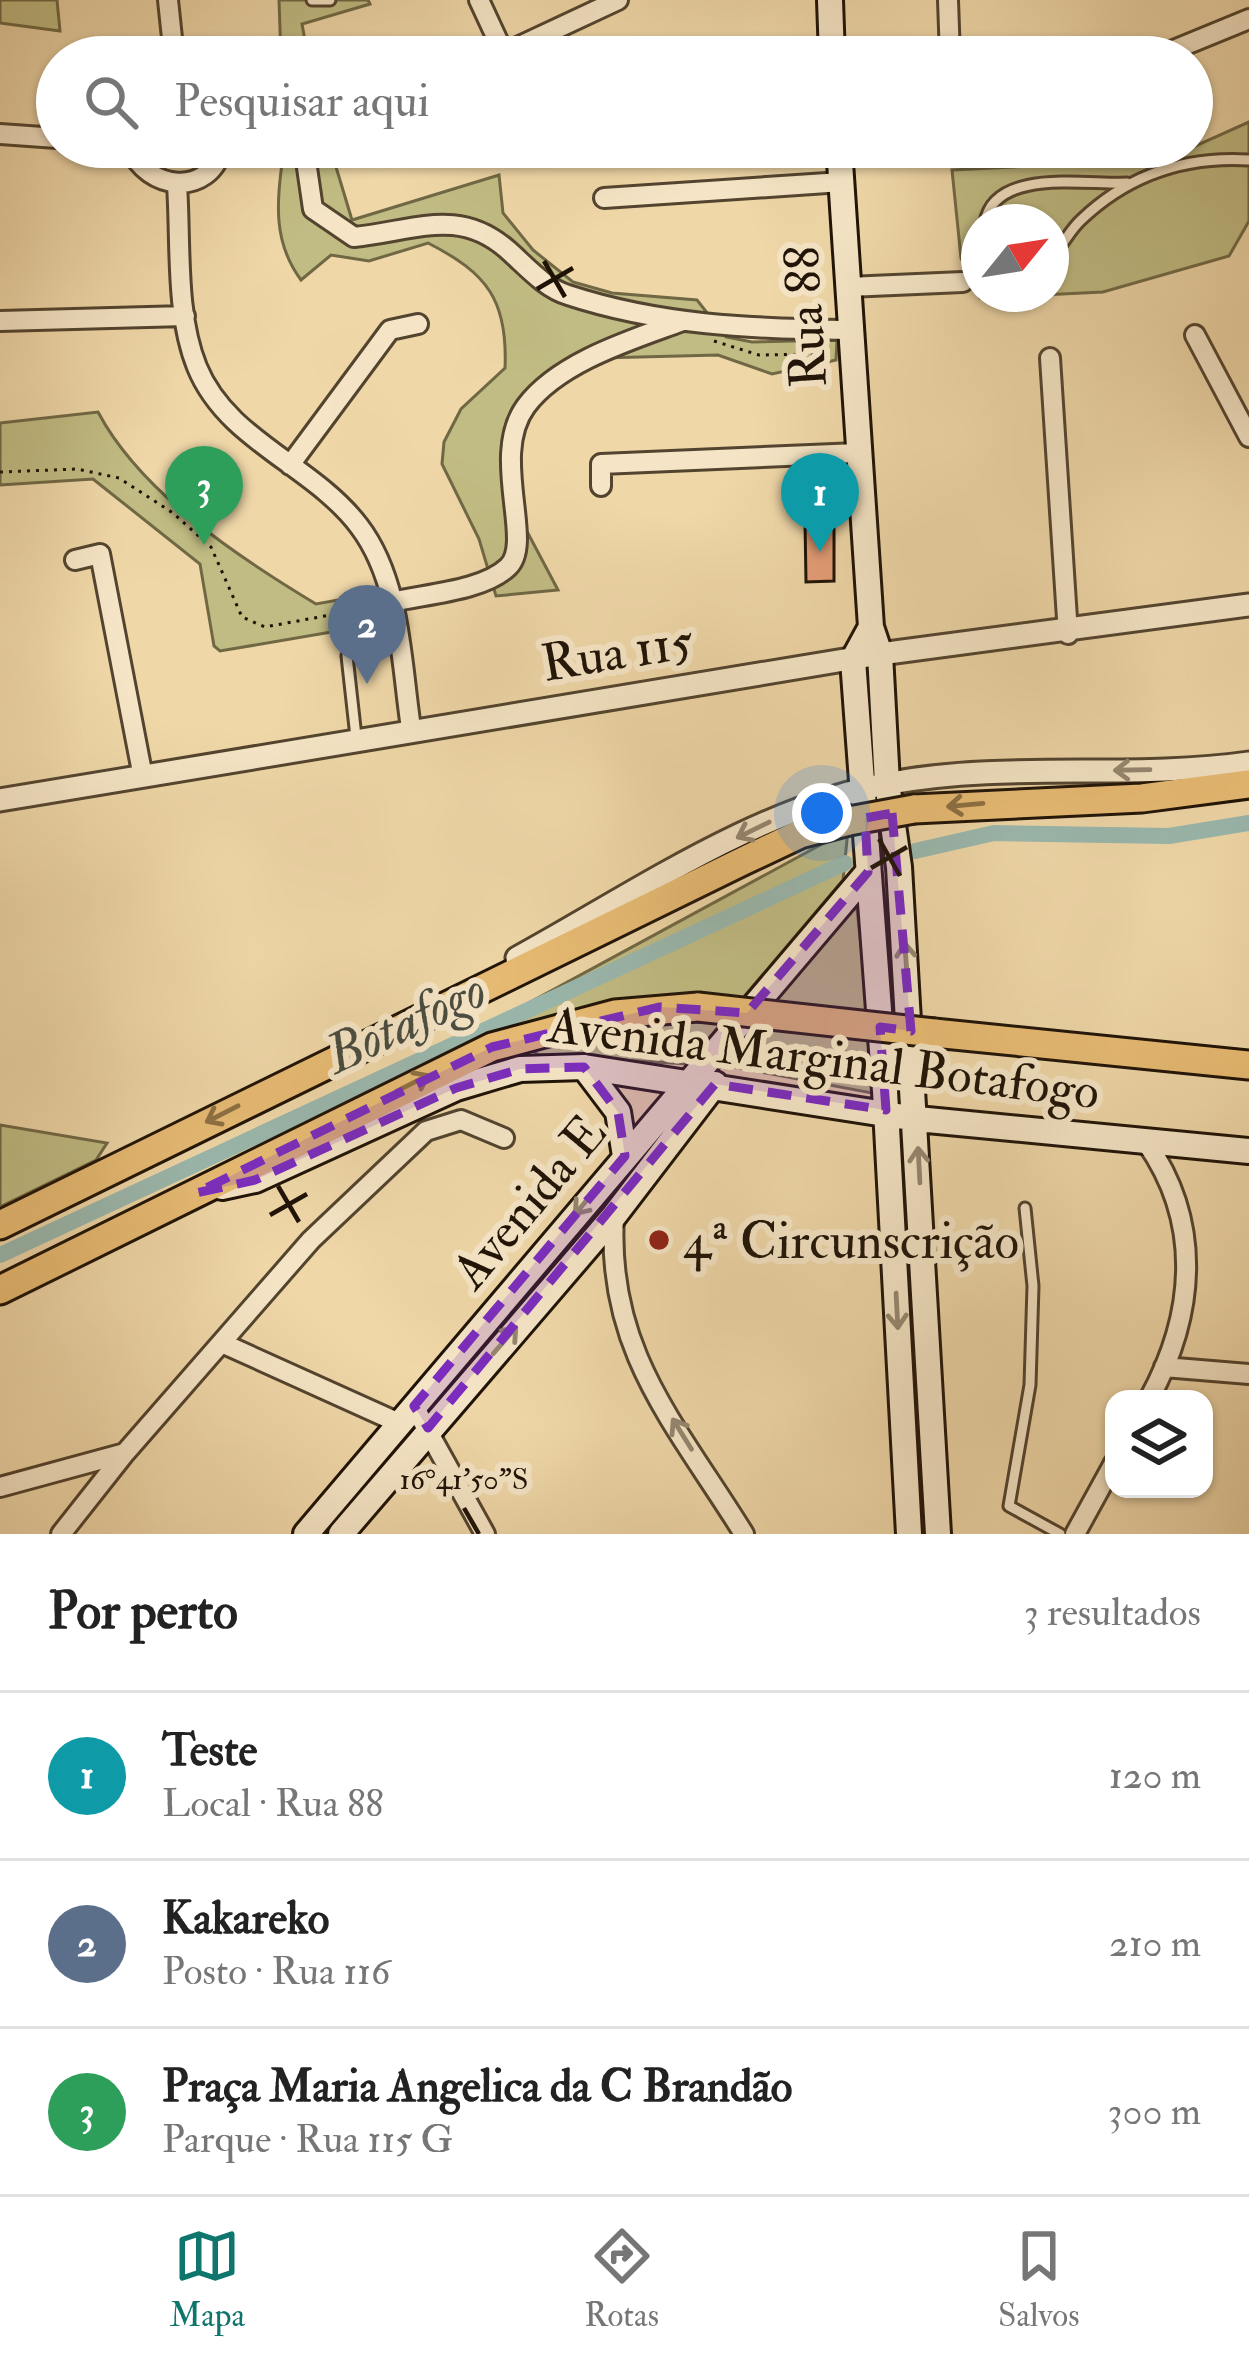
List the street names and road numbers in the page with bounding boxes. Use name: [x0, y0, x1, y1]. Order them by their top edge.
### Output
street label: Rua 88: [770, 244, 842, 389]
street label: Rua 115: [537, 609, 698, 697]
street label: Avenida Marginal Botafogo: [543, 993, 1103, 1125]
street label: Avenida E: [438, 1102, 621, 1303]

